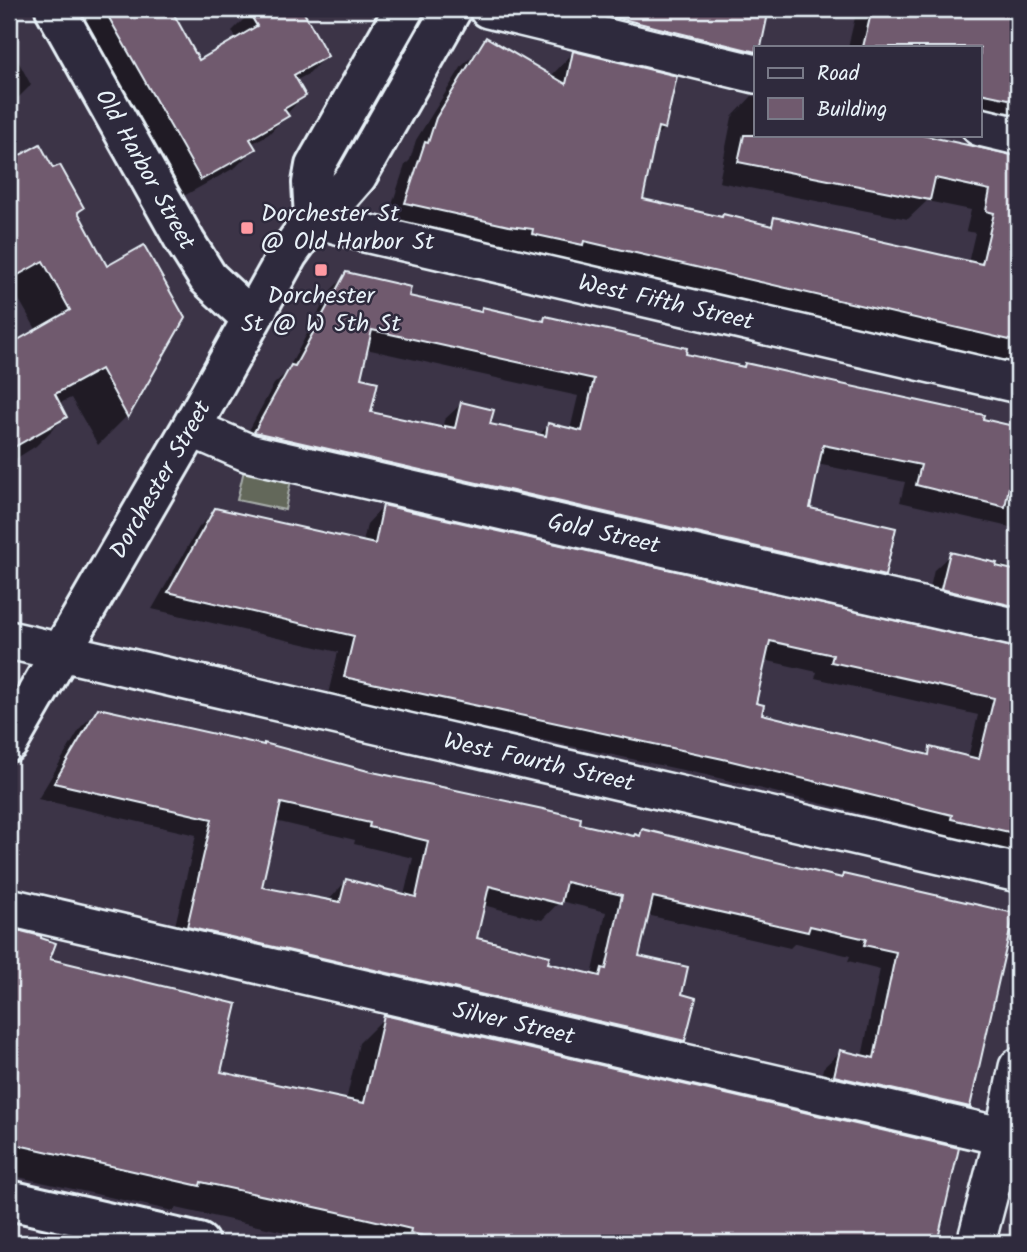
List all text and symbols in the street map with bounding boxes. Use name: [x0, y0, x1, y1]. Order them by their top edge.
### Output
legend: [754, 46, 982, 136]
text: Road: [817, 58, 860, 91]
street label: Old Harbor Street: [84, 82, 206, 259]
text: Building: [817, 94, 887, 127]
place label: Dorchester St @ Old Harbor St: [261, 195, 435, 262]
marker: Dorchester St @ Old Harbor St: [239, 220, 255, 236]
marker: Dorchester St @ W 5th St: [313, 262, 329, 278]
street label: West Fifth Street: [574, 263, 758, 342]
place label: Dorchester St @ W 5th St: [241, 277, 401, 344]
street label: Dorchester Street: [100, 393, 222, 566]
street label: Gold Street: [544, 502, 664, 566]
street label: West Fourth Street: [440, 722, 639, 803]
street label: Silver Street: [449, 991, 579, 1057]

